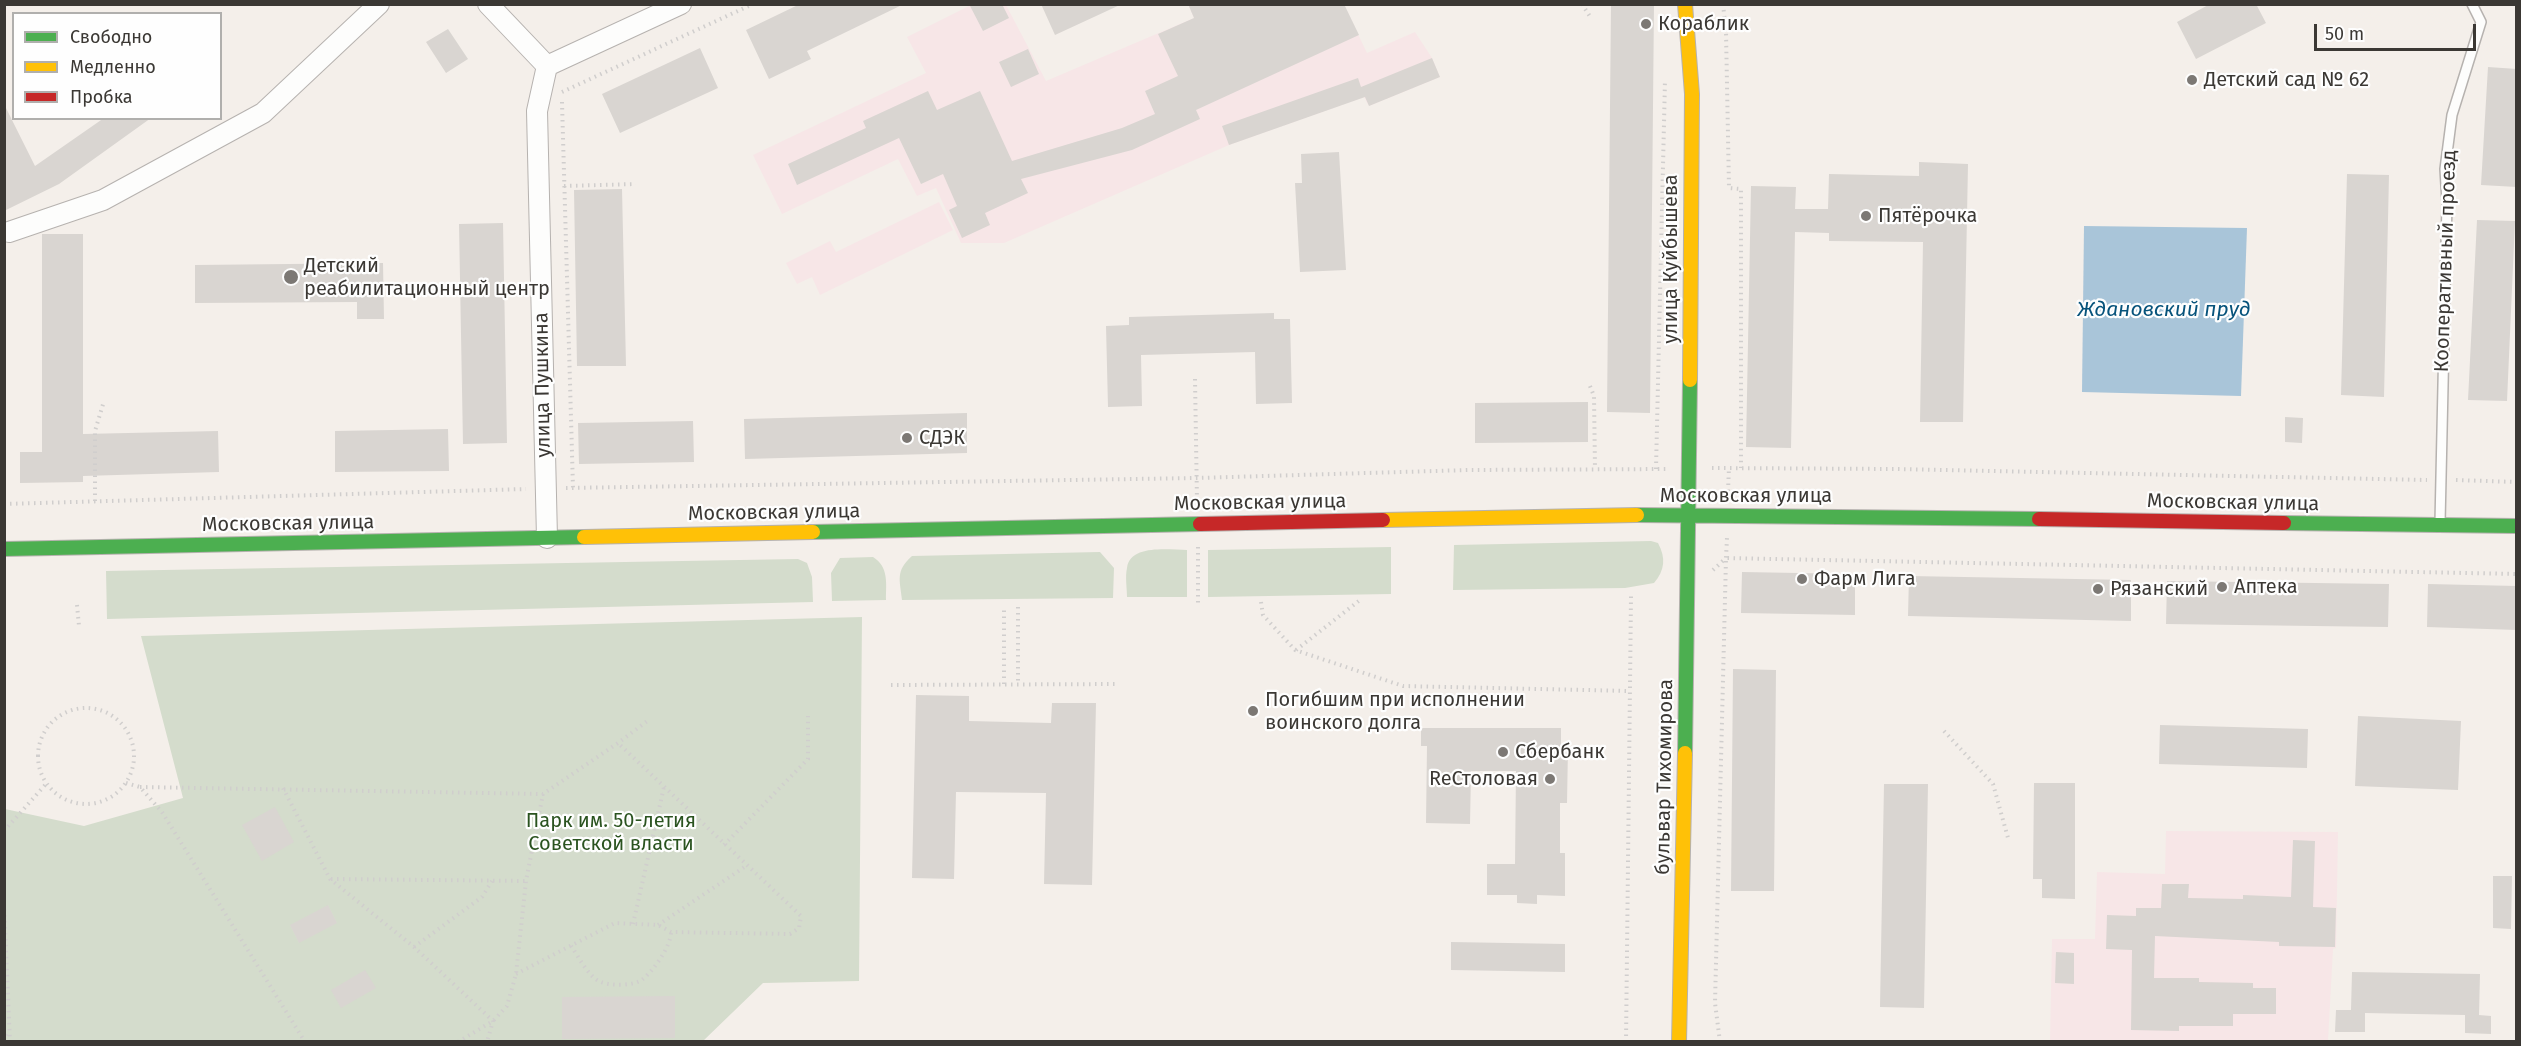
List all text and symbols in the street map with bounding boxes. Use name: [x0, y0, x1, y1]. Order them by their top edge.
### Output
legend: [12, 12, 222, 120]
place label: Кораблик: [1658, 12, 1749, 36]
scale bar: [2317, 12, 2479, 50]
marker: Кораблик: [1639, 17, 1653, 31]
text: 50 m: [2325, 23, 2364, 45]
text: Свободно: [70, 26, 152, 48]
text: Медленно: [70, 56, 156, 78]
place label: Детский сад № 62: [2204, 68, 2369, 92]
marker: Детский сад № 62: [2185, 73, 2199, 87]
text: Пробка: [70, 86, 133, 108]
street label: Кооперативный проезд: [2430, 149, 2462, 373]
street label: улица Куйбышева: [1659, 174, 1683, 344]
place label: Пятёрочка: [1878, 204, 1977, 228]
marker: Пятёрочка: [1859, 209, 1873, 223]
place label: Детский реабилитационный центр: [304, 254, 550, 301]
marker: Детский реабилитационный центр: [282, 268, 300, 286]
water label: Ждановский пруд: [2077, 297, 2251, 323]
street label: улица Пушкина: [530, 312, 556, 458]
place label: СДЭК: [919, 426, 965, 450]
marker: СДЭК: [900, 431, 914, 445]
street label: Московская улица: [1660, 484, 1832, 508]
street label: Московская улица: [1174, 489, 1346, 517]
street label: Московская улица: [2147, 489, 2319, 517]
street label: Московская улица: [688, 499, 860, 527]
street label: Московская улица: [202, 510, 374, 538]
place label: Фарм Лига: [1814, 567, 1916, 591]
marker: Фарм Лига: [1795, 572, 1809, 586]
place label: Аптека: [2234, 575, 2298, 599]
place label: Рязанский: [2110, 577, 2208, 601]
marker: Аптека: [2215, 580, 2229, 594]
marker: Рязанский: [2091, 582, 2105, 596]
street label: бульвар Тихомирова: [1651, 679, 1679, 875]
place label: Погибшим при исполнении воинского долга: [1265, 688, 1525, 735]
marker: Погибшим при исполнении воинского долга: [1246, 704, 1260, 718]
place label: Сбербанк: [1515, 740, 1605, 764]
marker: Сбербанк: [1496, 745, 1510, 759]
place label: ReСтоловая: [1429, 767, 1538, 791]
marker: ReСтоловая: [1543, 772, 1557, 786]
park label: Парк им. 50-летия Советской власти: [526, 809, 696, 856]

